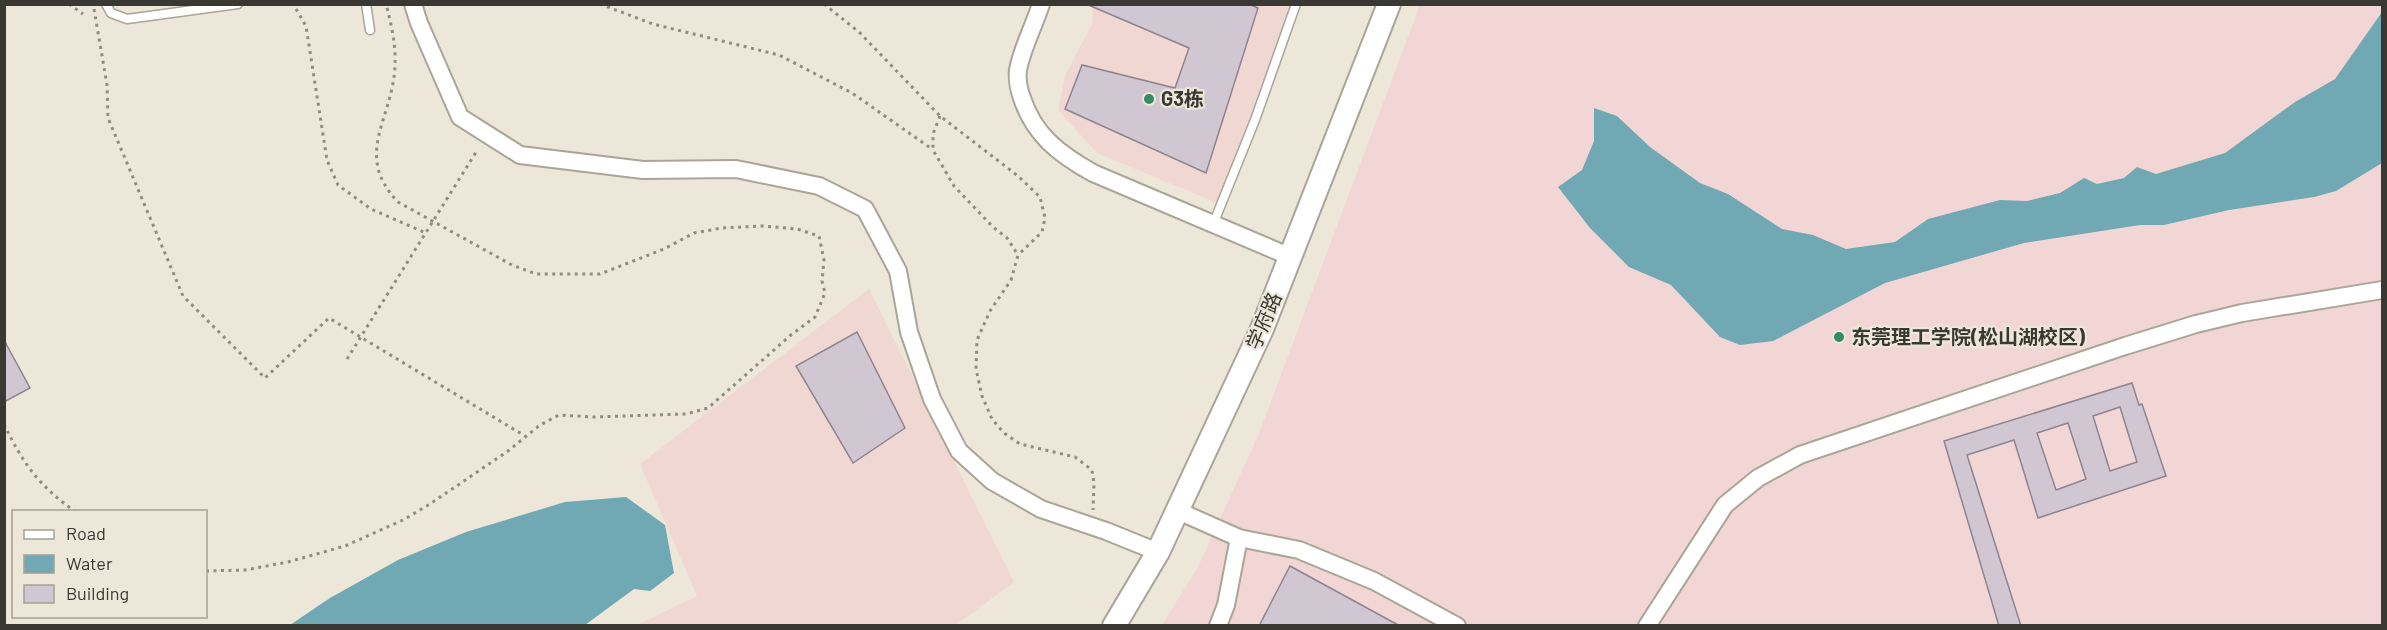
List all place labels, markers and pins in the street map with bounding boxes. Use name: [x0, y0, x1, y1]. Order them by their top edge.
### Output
place label: G3栋: [1161, 86, 1204, 110]
marker: G3栋: [1142, 92, 1156, 106]
place label: 东莞理工学院(松山湖校区): [1851, 324, 2085, 348]
marker: 东莞理工学院(松山湖校区): [1832, 330, 1846, 344]

